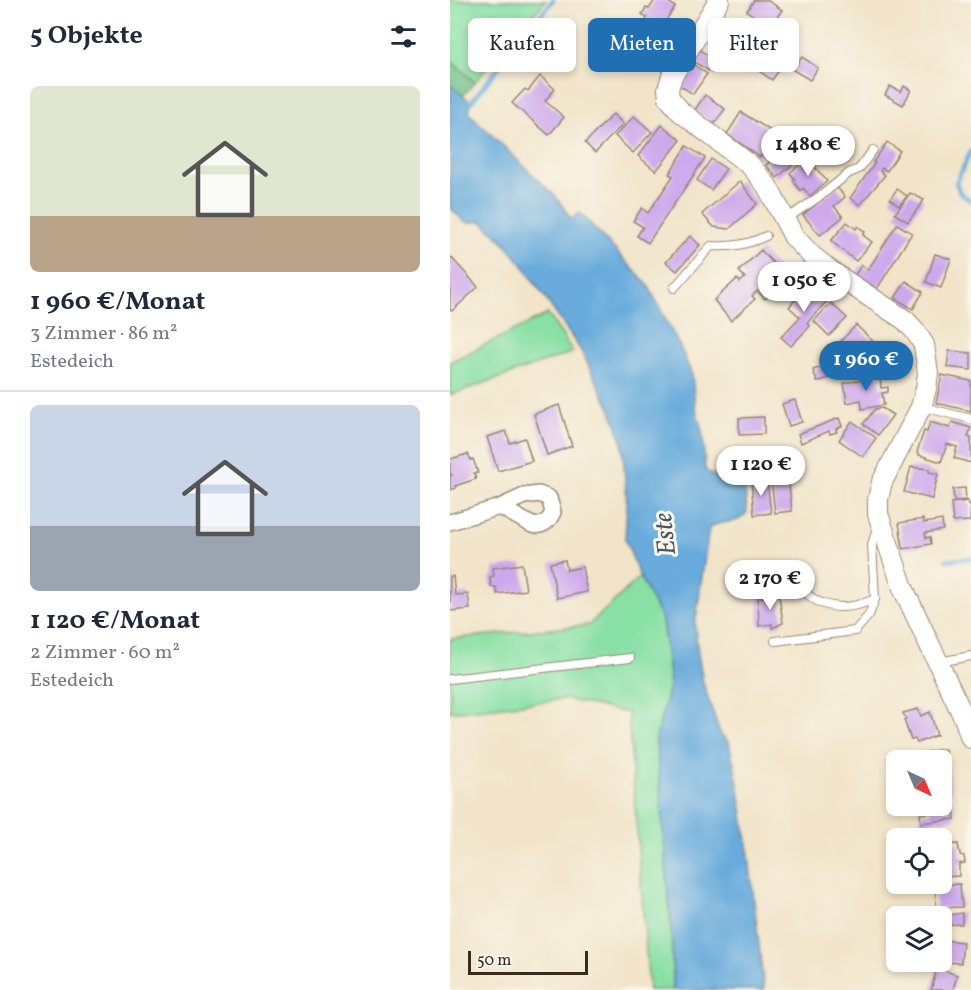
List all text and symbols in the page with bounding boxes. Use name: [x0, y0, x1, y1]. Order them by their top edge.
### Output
text: 5 Objekte: [30, 18, 143, 54]
chip: Kaufen: [468, 18, 576, 72]
chip: Mieten: [588, 18, 696, 72]
chip: Filter: [708, 18, 799, 72]
icon: filters: [387, 20, 420, 53]
icon: home: [171, 125, 279, 233]
pin: 1 480 €: [753, 126, 863, 177]
text: 1 480 €: [775, 131, 841, 159]
pin: 1 050 €: [749, 262, 859, 313]
text: 1 050 €: [772, 267, 836, 295]
text: 1 960 €/Monat: [30, 284, 205, 320]
text: 3 Zimmer · 86 m²: [30, 320, 177, 348]
pin: 1 960 €: [811, 341, 921, 392]
text: 1 960 €: [833, 346, 899, 374]
text: Estedeich: [30, 348, 114, 376]
icon: home: [171, 444, 279, 552]
pin: 1 120 €: [706, 446, 816, 497]
text: 1 120 €: [730, 451, 792, 479]
water label: Este: [646, 510, 686, 557]
pin: 2 170 €: [715, 560, 825, 611]
text: 2 170 €: [739, 565, 801, 593]
text: 1 120 €/Monat: [30, 603, 200, 639]
text: 2 Zimmer · 60 m²: [30, 639, 180, 667]
text: Estedeich: [30, 667, 114, 695]
north arrow: [886, 750, 952, 816]
map controls: [886, 750, 952, 972]
button: locate: [886, 828, 952, 894]
button: layers: [886, 906, 952, 972]
scale bar: [468, 948, 588, 976]
text: 50 m: [477, 950, 511, 972]

